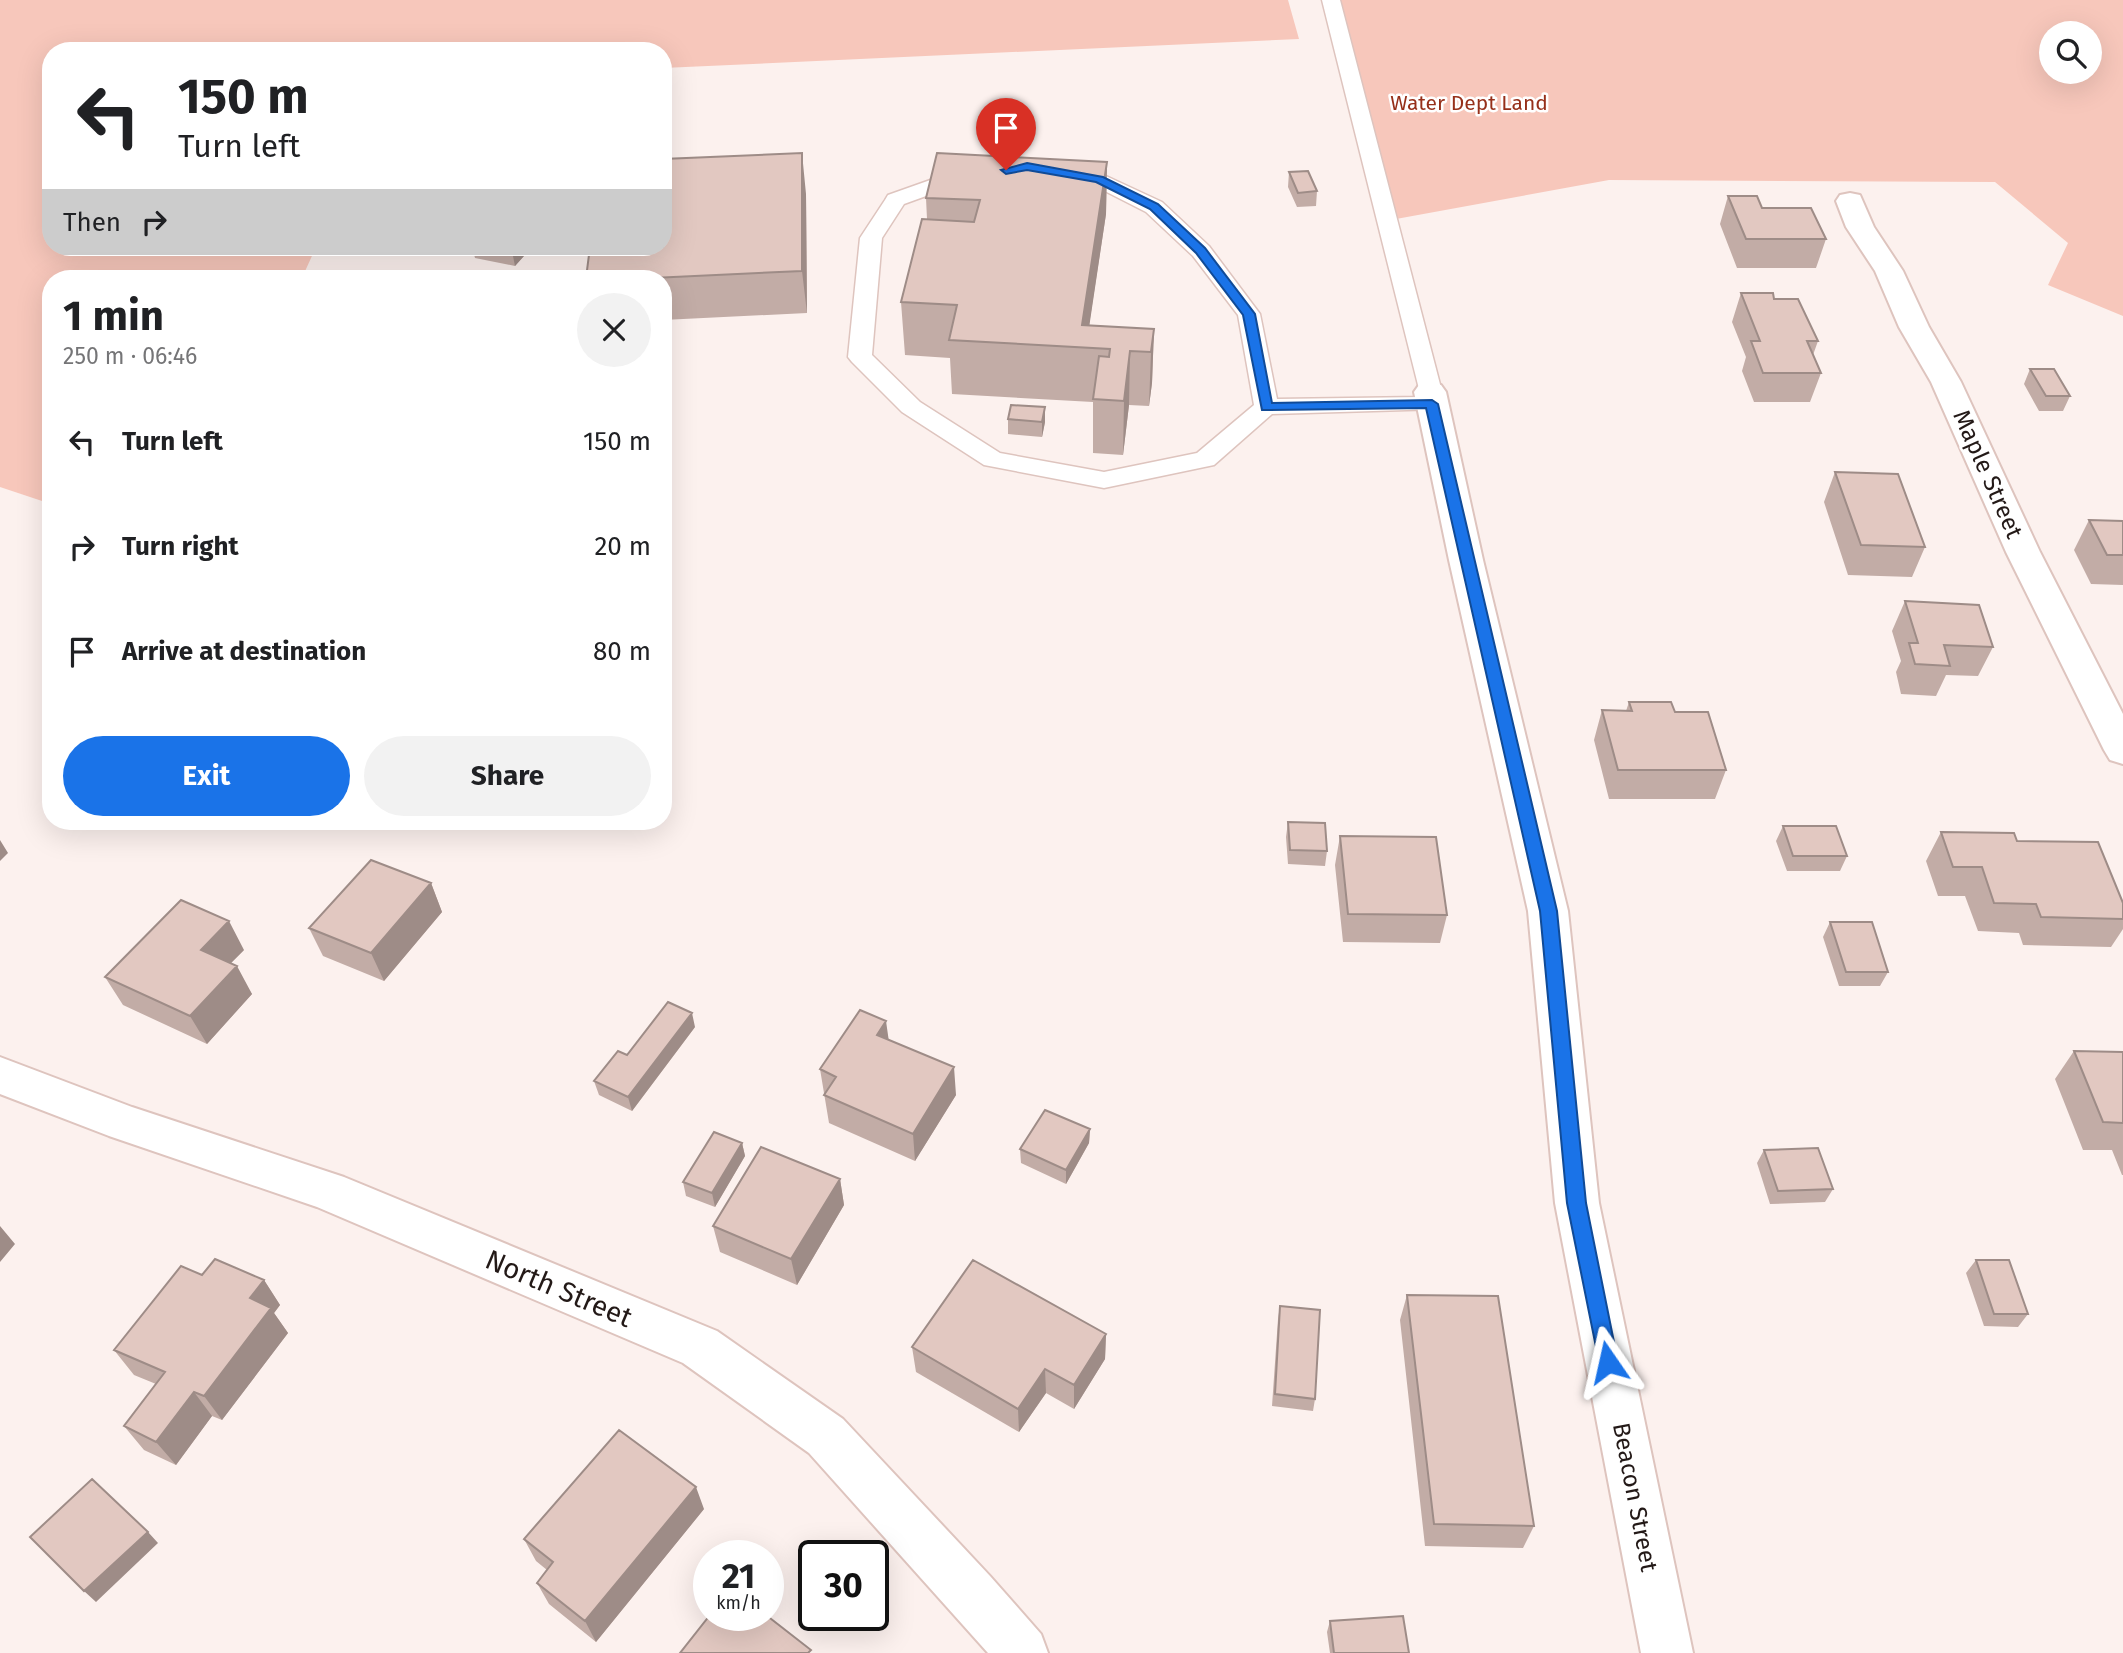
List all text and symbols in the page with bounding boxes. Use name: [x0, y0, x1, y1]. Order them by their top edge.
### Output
map controls: [2039, 21, 2102, 84]
button: search: [2039, 21, 2102, 84]
text: 150 m: [178, 67, 309, 126]
icon: left: [63, 70, 154, 161]
park label: Water Dept Land: [1390, 90, 1548, 116]
pin: [976, 98, 1036, 170]
icon: arrive: [987, 109, 1025, 147]
text: Turn left: [178, 127, 300, 165]
icon: right: [135, 203, 173, 241]
text: Then: [63, 207, 121, 238]
text: 1 min: [63, 291, 164, 341]
button: close: [577, 293, 651, 367]
text: 250 m · 06:46: [63, 342, 197, 370]
street label: Maple Street: [1947, 406, 2029, 543]
icon: left: [63, 423, 101, 461]
text: Turn left: [122, 426, 223, 457]
text: 150 m: [583, 426, 651, 457]
icon: right: [63, 528, 101, 566]
text: Turn right: [122, 531, 239, 562]
text: 20 m: [594, 531, 651, 562]
icon: arrive: [63, 633, 101, 671]
text: Arrive at destination: [122, 636, 366, 667]
text: 80 m: [593, 636, 651, 667]
button: Exit: [63, 736, 350, 816]
button: Share: [364, 736, 651, 816]
street label: North Street: [480, 1243, 638, 1335]
position arrow: [1571, 1325, 1645, 1399]
street label: Beacon Street: [1607, 1420, 1663, 1574]
speed limit sign: 30: [798, 1540, 889, 1631]
text: 21: [722, 1555, 755, 1597]
text: km/h: [716, 1592, 761, 1614]

